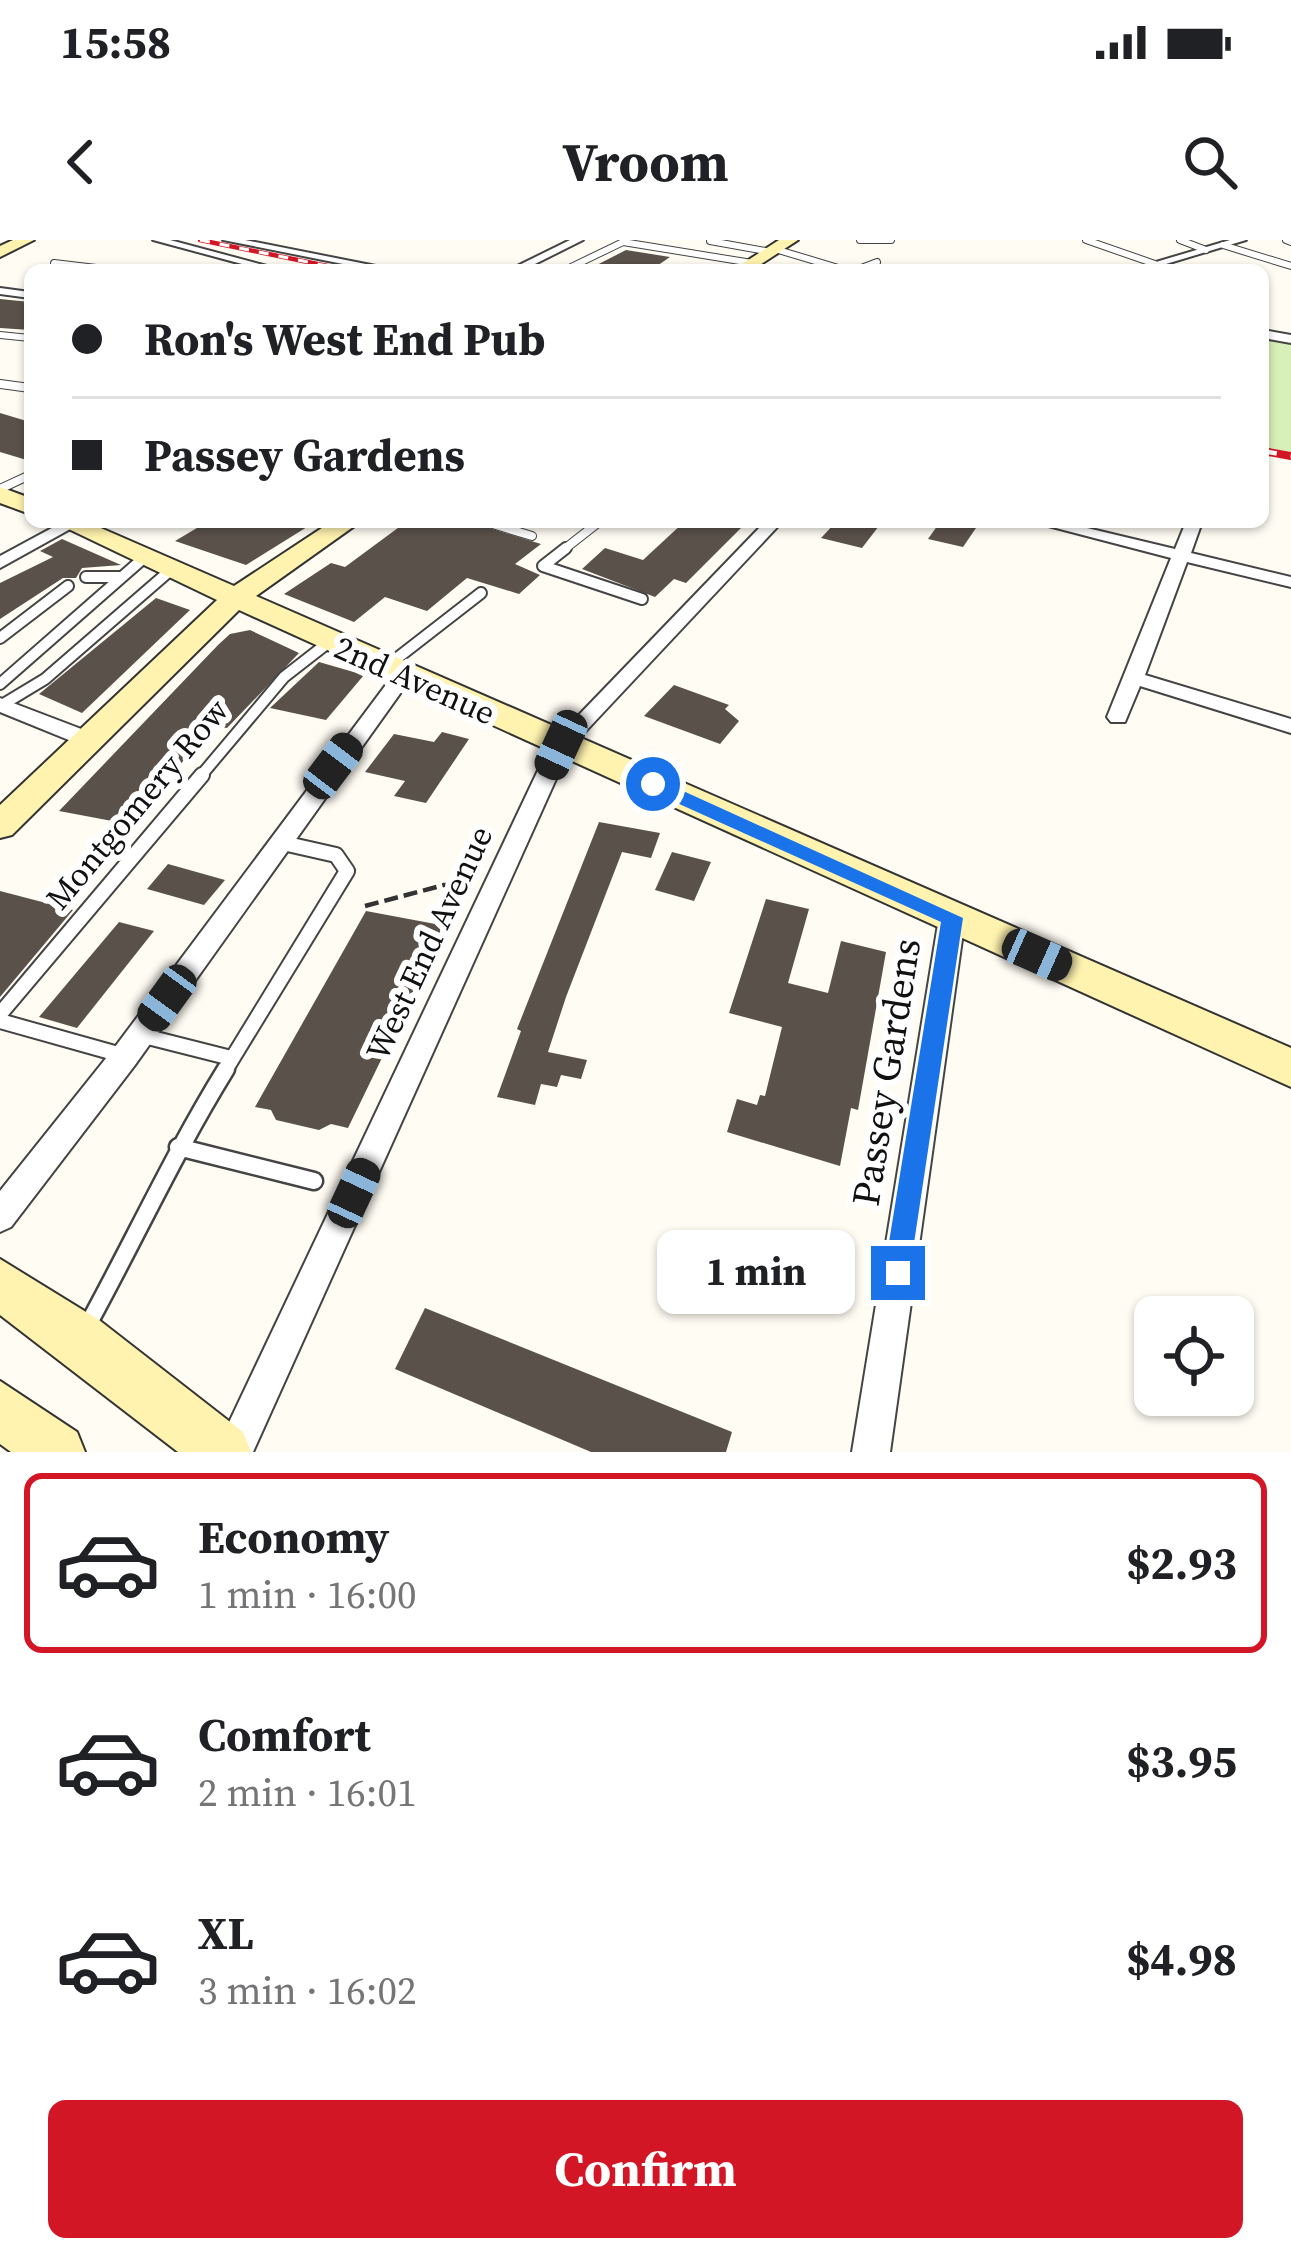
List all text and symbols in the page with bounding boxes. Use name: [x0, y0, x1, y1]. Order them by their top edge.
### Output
text: 15:58: [60, 11, 171, 73]
text: Vroom: [562, 125, 729, 199]
icon: back: [48, 129, 114, 195]
icon: search: [1177, 129, 1243, 195]
text: Ron's West End Pub: [144, 308, 545, 370]
text: Passey Gardens: [144, 424, 465, 486]
street label: 2nd Avenue: [328, 625, 502, 735]
street label: Montgomery Row: [35, 689, 239, 919]
car: [529, 705, 593, 785]
car: [297, 726, 369, 806]
route start: [626, 757, 680, 811]
street label: West End Avenue: [355, 819, 503, 1067]
car: [997, 924, 1077, 986]
street label: Passey Gardens: [839, 934, 933, 1210]
car: [131, 958, 203, 1038]
car: [322, 1153, 386, 1233]
callout: 1 min: [658, 1231, 856, 1315]
text: 1 min: [705, 1245, 807, 1298]
route end: [871, 1246, 925, 1300]
map controls: [1134, 1296, 1254, 1416]
button: locate: [1134, 1296, 1254, 1416]
text: Economy: [198, 1506, 389, 1568]
icon: car: [54, 1509, 162, 1617]
text: $2.93: [1126, 1532, 1237, 1594]
text: 1 min · 16:00: [198, 1568, 417, 1621]
text: Comfort: [198, 1704, 371, 1766]
icon: car: [54, 1707, 162, 1815]
text: $3.95: [1126, 1730, 1237, 1792]
text: 2 min · 16:01: [198, 1766, 417, 1819]
text: XL: [198, 1902, 254, 1964]
icon: car: [54, 1905, 162, 2013]
text: $4.98: [1126, 1928, 1237, 1990]
text: 3 min · 16:02: [198, 1964, 417, 2017]
button: Confirm: [48, 2100, 1243, 2238]

